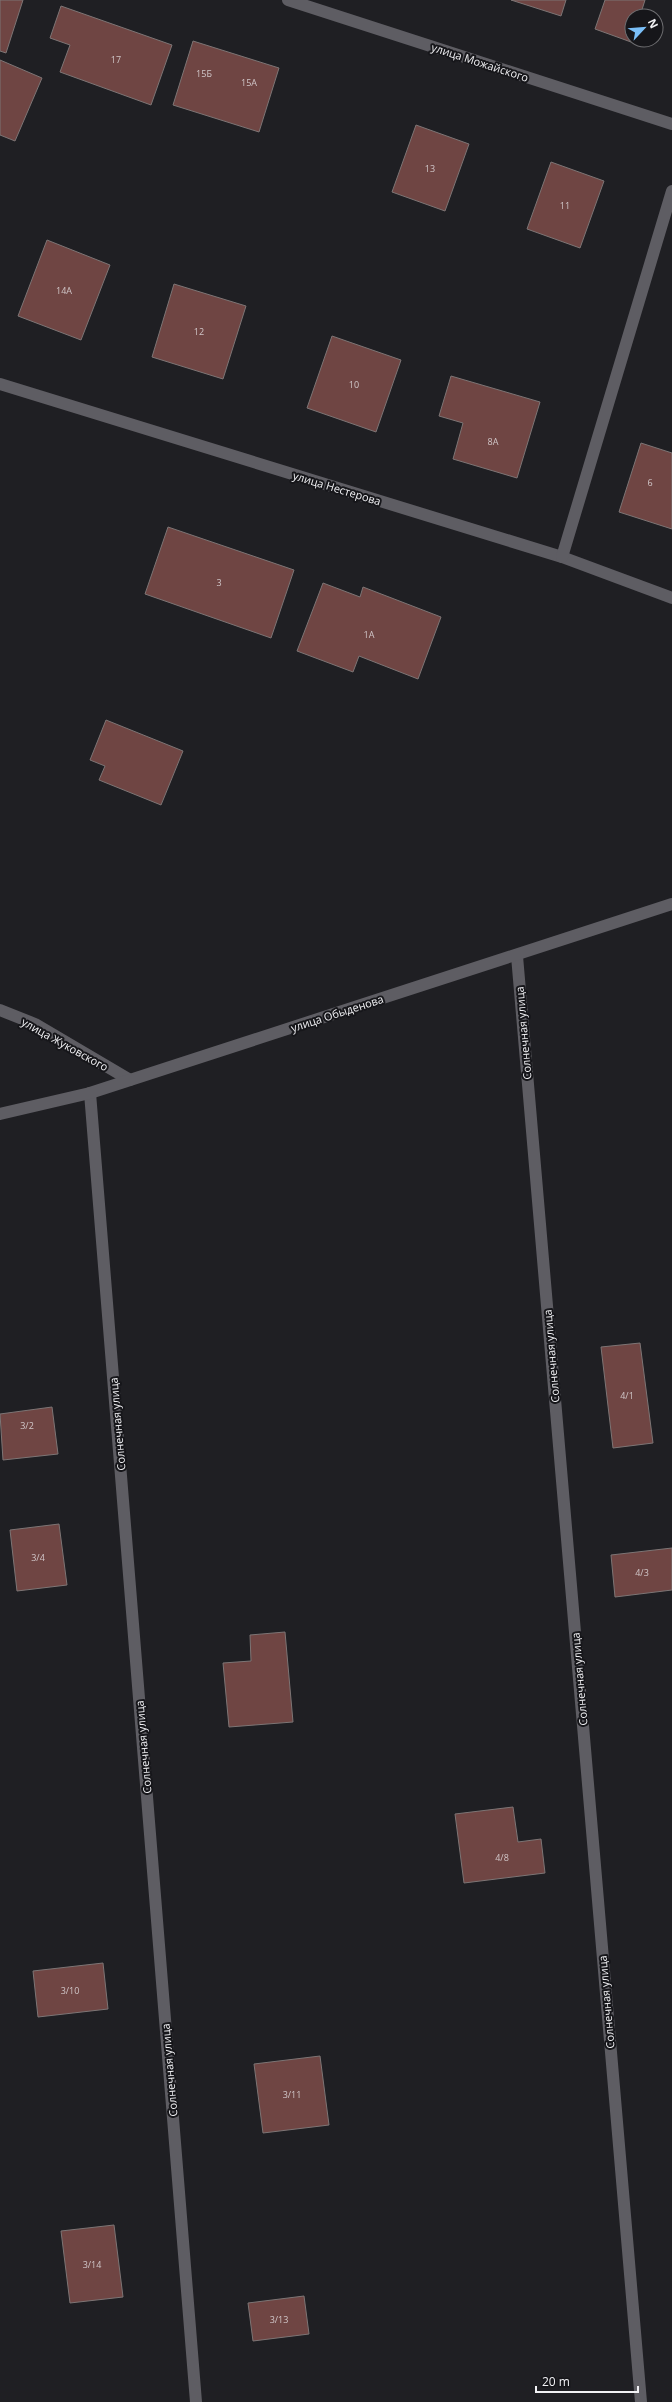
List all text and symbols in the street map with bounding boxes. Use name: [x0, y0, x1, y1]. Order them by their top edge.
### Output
north arrow: [624, 8, 664, 48]
text: N: [645, 16, 662, 31]
street label: улица Можайского: [430, 39, 531, 85]
house number: 17: [111, 53, 121, 66]
house number: 15Б: [196, 67, 212, 80]
house number: 15А: [241, 76, 257, 89]
house number: 13: [425, 162, 435, 175]
house number: 11: [560, 199, 570, 212]
house number: 14А: [56, 284, 72, 297]
house number: 12: [194, 325, 204, 338]
house number: 10: [349, 378, 359, 391]
house number: 8А: [488, 435, 499, 448]
street label: улица Нестерова: [291, 467, 383, 509]
house number: 6: [647, 476, 653, 489]
house number: 3: [216, 576, 222, 589]
house number: 1А: [364, 628, 375, 641]
street label: Солнечная улица: [511, 986, 535, 1080]
street label: улица Обыденова: [289, 991, 385, 1035]
street label: улица Жуковского: [19, 1014, 111, 1074]
street label: Солнечная улица: [539, 1309, 563, 1403]
street label: Солнечная улица: [105, 1377, 129, 1471]
house number: 4/1: [620, 1389, 634, 1402]
house number: 3/2: [20, 1419, 34, 1432]
house number: 3/4: [31, 1551, 45, 1564]
house number: 4/3: [635, 1566, 649, 1579]
street label: Солнечная улица: [567, 1632, 591, 1726]
street label: Солнечная улица: [131, 1700, 155, 1794]
house number: 4/8: [495, 1851, 509, 1864]
street label: Солнечная улица: [594, 1955, 618, 2049]
house number: 3/10: [61, 1984, 79, 1997]
street label: Солнечная улица: [157, 2023, 181, 2117]
house number: 3/11: [283, 2088, 301, 2101]
house number: 3/14: [83, 2258, 101, 2271]
house number: 3/13: [270, 2313, 288, 2326]
scale bar: [536, 2368, 638, 2394]
text: 20 m: [542, 2373, 570, 2390]

